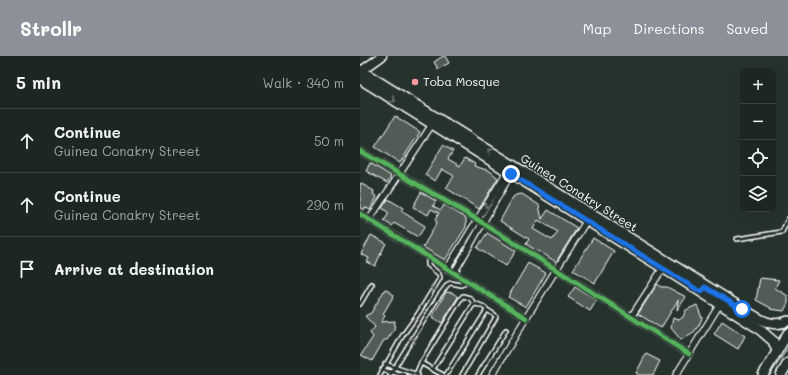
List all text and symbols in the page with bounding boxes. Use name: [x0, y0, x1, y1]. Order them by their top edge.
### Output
text: Strollr: [20, 16, 82, 41]
text: Map: [583, 19, 611, 38]
text: Directions: [633, 19, 704, 38]
text: Saved: [726, 19, 768, 38]
map controls: [740, 68, 776, 212]
button: +: [740, 68, 776, 104]
text: 5 min: [16, 71, 61, 93]
place label: Toba Mosque: [423, 73, 500, 89]
text: Walk · 340 m: [263, 74, 344, 91]
marker: Toba Mosque: [410, 77, 420, 87]
one-way arrow: [389, 95, 396, 102]
button: −: [740, 104, 776, 140]
text: Continue: [54, 122, 121, 142]
icon: ahead: [16, 130, 38, 152]
text: 50 m: [314, 132, 344, 149]
button: locate: [740, 140, 776, 176]
text: Guinea Conakry Street: [54, 142, 200, 159]
one-way arrow: [488, 149, 495, 156]
street label: Guinea Conakry Street: [518, 150, 641, 235]
route end: [502, 165, 520, 183]
button: layers: [740, 176, 776, 212]
text: Continue: [54, 186, 121, 206]
icon: ahead: [16, 194, 38, 216]
text: 290 m: [307, 196, 344, 213]
one-way arrow: [484, 201, 492, 208]
text: Guinea Conakry Street: [54, 206, 200, 223]
icon: arrive: [16, 258, 38, 280]
text: Arrive at destination: [54, 259, 214, 279]
one-way arrow: [431, 285, 438, 292]
route start: [733, 300, 751, 318]
one-way arrow: [408, 337, 416, 344]

